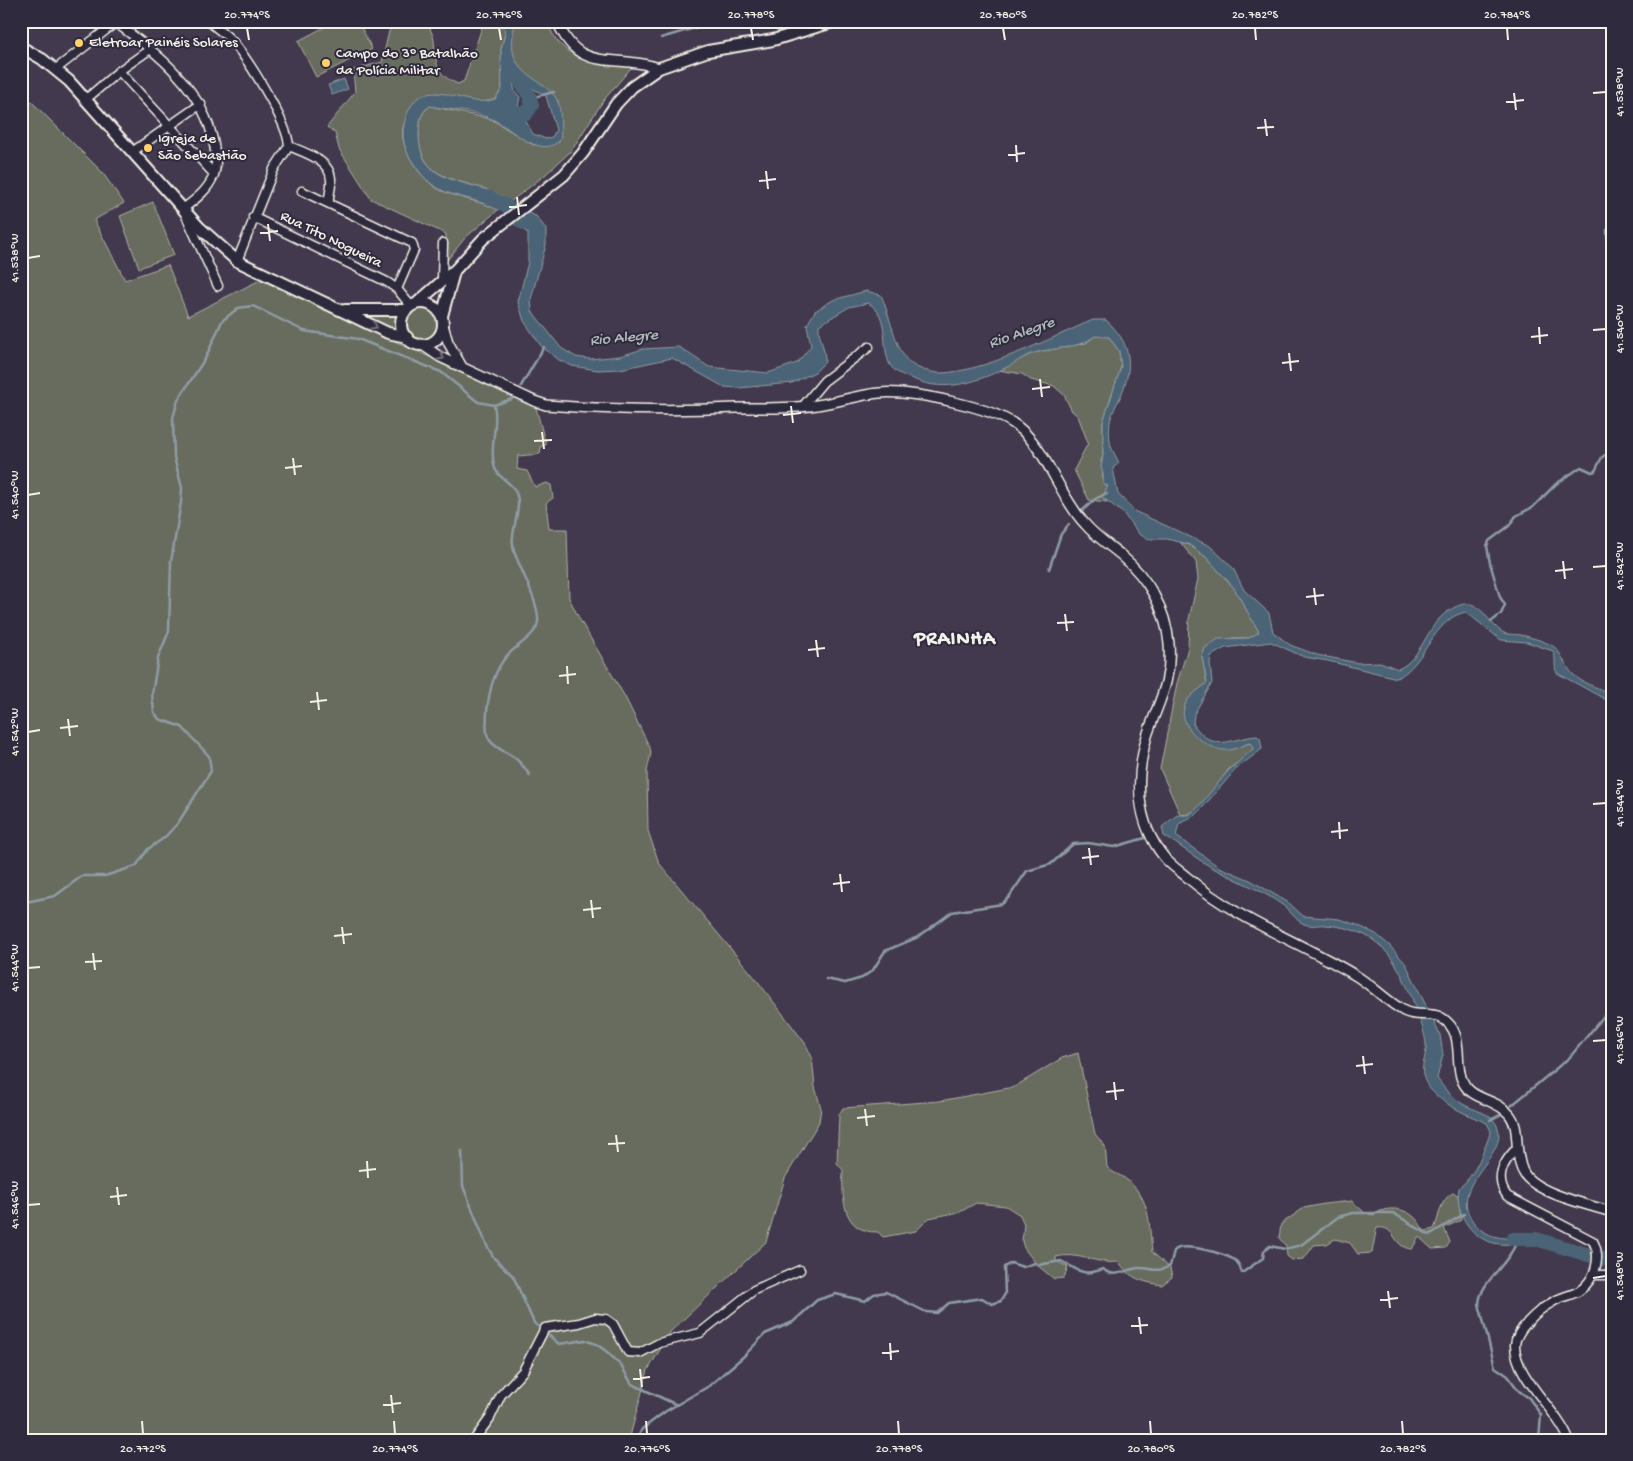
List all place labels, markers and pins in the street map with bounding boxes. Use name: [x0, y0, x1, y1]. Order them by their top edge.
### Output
place label: Eletroar Painéis Solares: [89, 34, 238, 52]
marker: Eletroar Painéis Solares: [73, 37, 85, 49]
place label: Campo do 3º Batalhão da Polícia Militar: [336, 45, 478, 80]
marker: Campo do 3º Batalhão da Polícia Militar: [320, 57, 332, 69]
place label: Igreja de São Sebastião: [158, 130, 247, 165]
marker: Igreja de São Sebastião: [142, 142, 154, 154]

